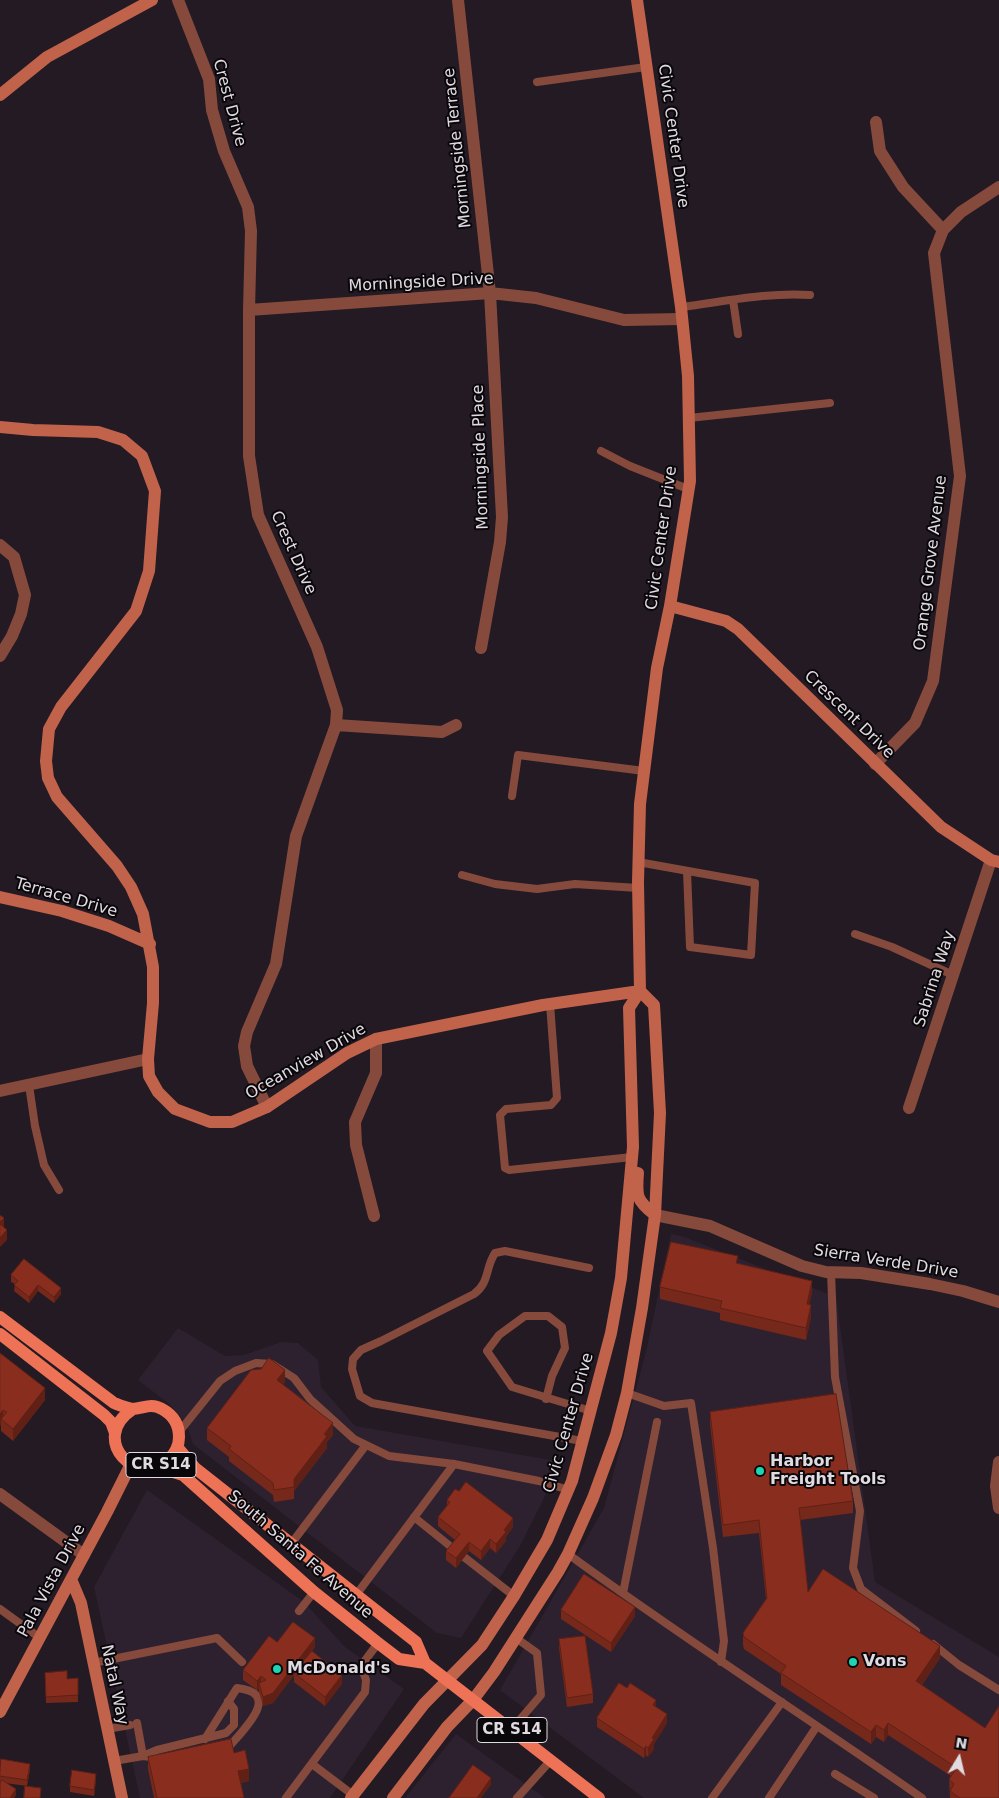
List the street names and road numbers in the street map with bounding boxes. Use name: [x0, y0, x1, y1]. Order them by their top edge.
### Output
street label: Crest Drive: [208, 57, 250, 149]
street label: Civic Center Drive: [653, 63, 693, 209]
street label: Morningside Terrace: [440, 67, 476, 229]
street label: Morningside Drive: [348, 270, 494, 296]
street label: Morningside Place: [469, 384, 493, 530]
street label: Civic Center Drive: [642, 465, 682, 611]
street label: Orange Grove Avenue: [911, 474, 951, 652]
street label: Crest Drive: [266, 508, 320, 598]
street label: Crescent Drive: [800, 667, 898, 763]
street label: Terrace Drive: [12, 874, 120, 922]
street label: Sabrina Way: [910, 928, 960, 1030]
street label: Oceanview Drive: [242, 1020, 370, 1104]
street label: Sierra Verde Drive: [812, 1241, 960, 1283]
street label: Civic Center Drive: [540, 1351, 598, 1495]
road number: CR S14: [126, 1452, 196, 1478]
street label: South Santa Fe Avenue: [224, 1487, 376, 1623]
street label: Pala Vista Drive: [14, 1521, 90, 1641]
street label: Natal Way: [96, 1643, 132, 1727]
road number: CR S14: [477, 1718, 547, 1742]

